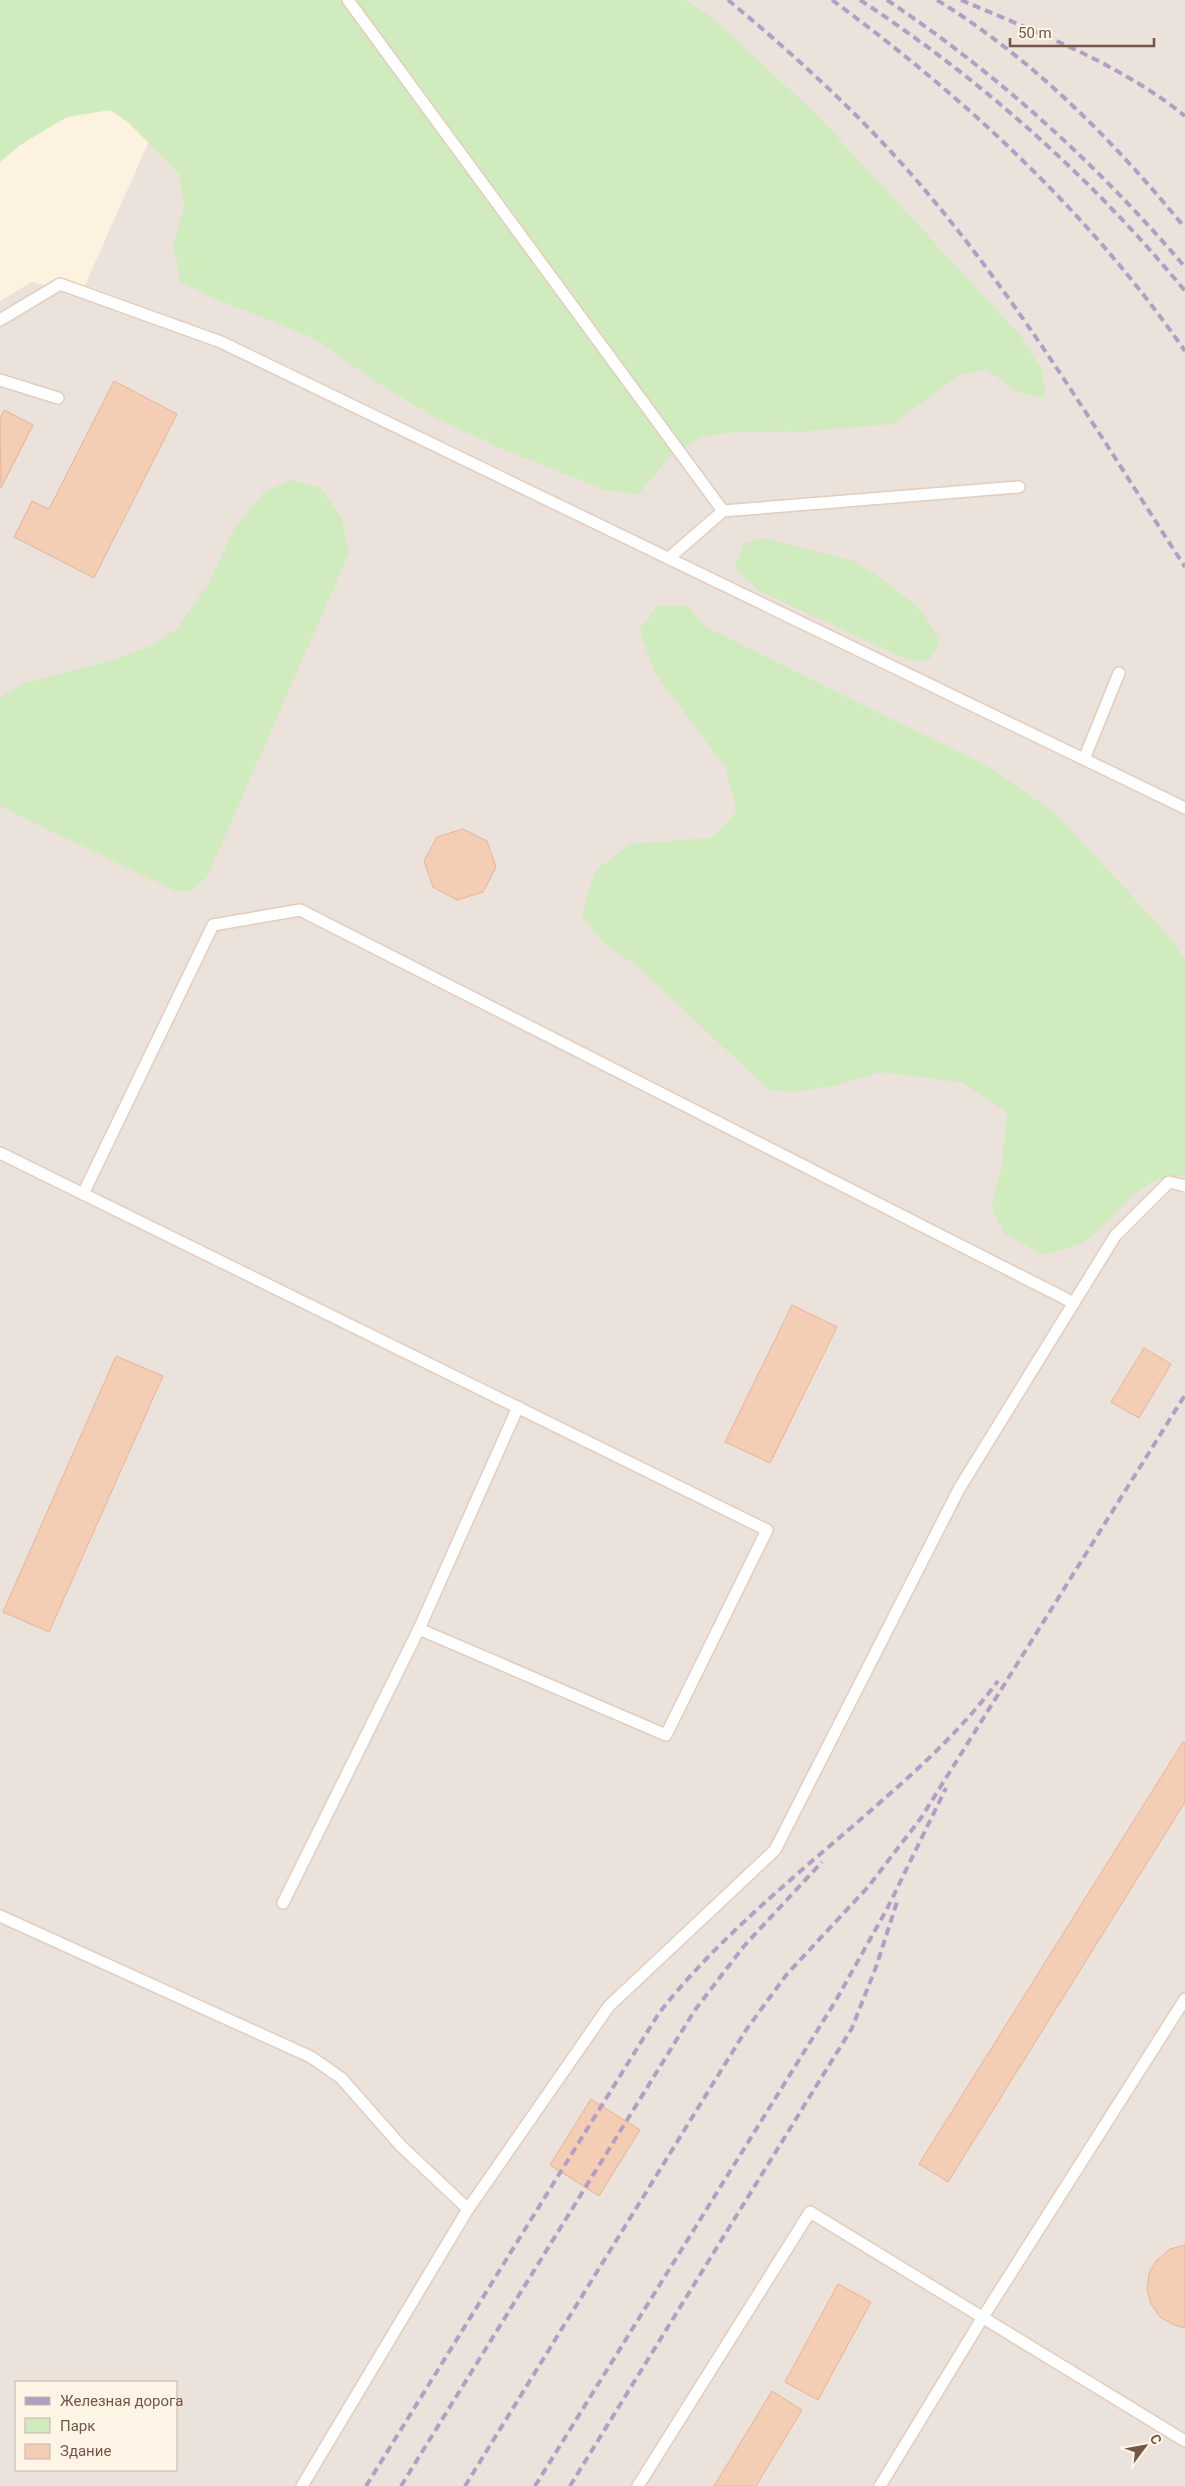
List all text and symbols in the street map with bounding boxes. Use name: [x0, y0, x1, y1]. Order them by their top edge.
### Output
scale bar: [1010, 15, 1154, 47]
text: 50 m: [1018, 24, 1052, 42]
legend: [15, 2381, 178, 2471]
text: Железная дорога: [60, 2392, 183, 2410]
text: Парк: [60, 2417, 95, 2435]
north arrow: [1120, 2421, 1170, 2471]
text: С: [1147, 2431, 1165, 2447]
text: Здание: [60, 2442, 111, 2460]

